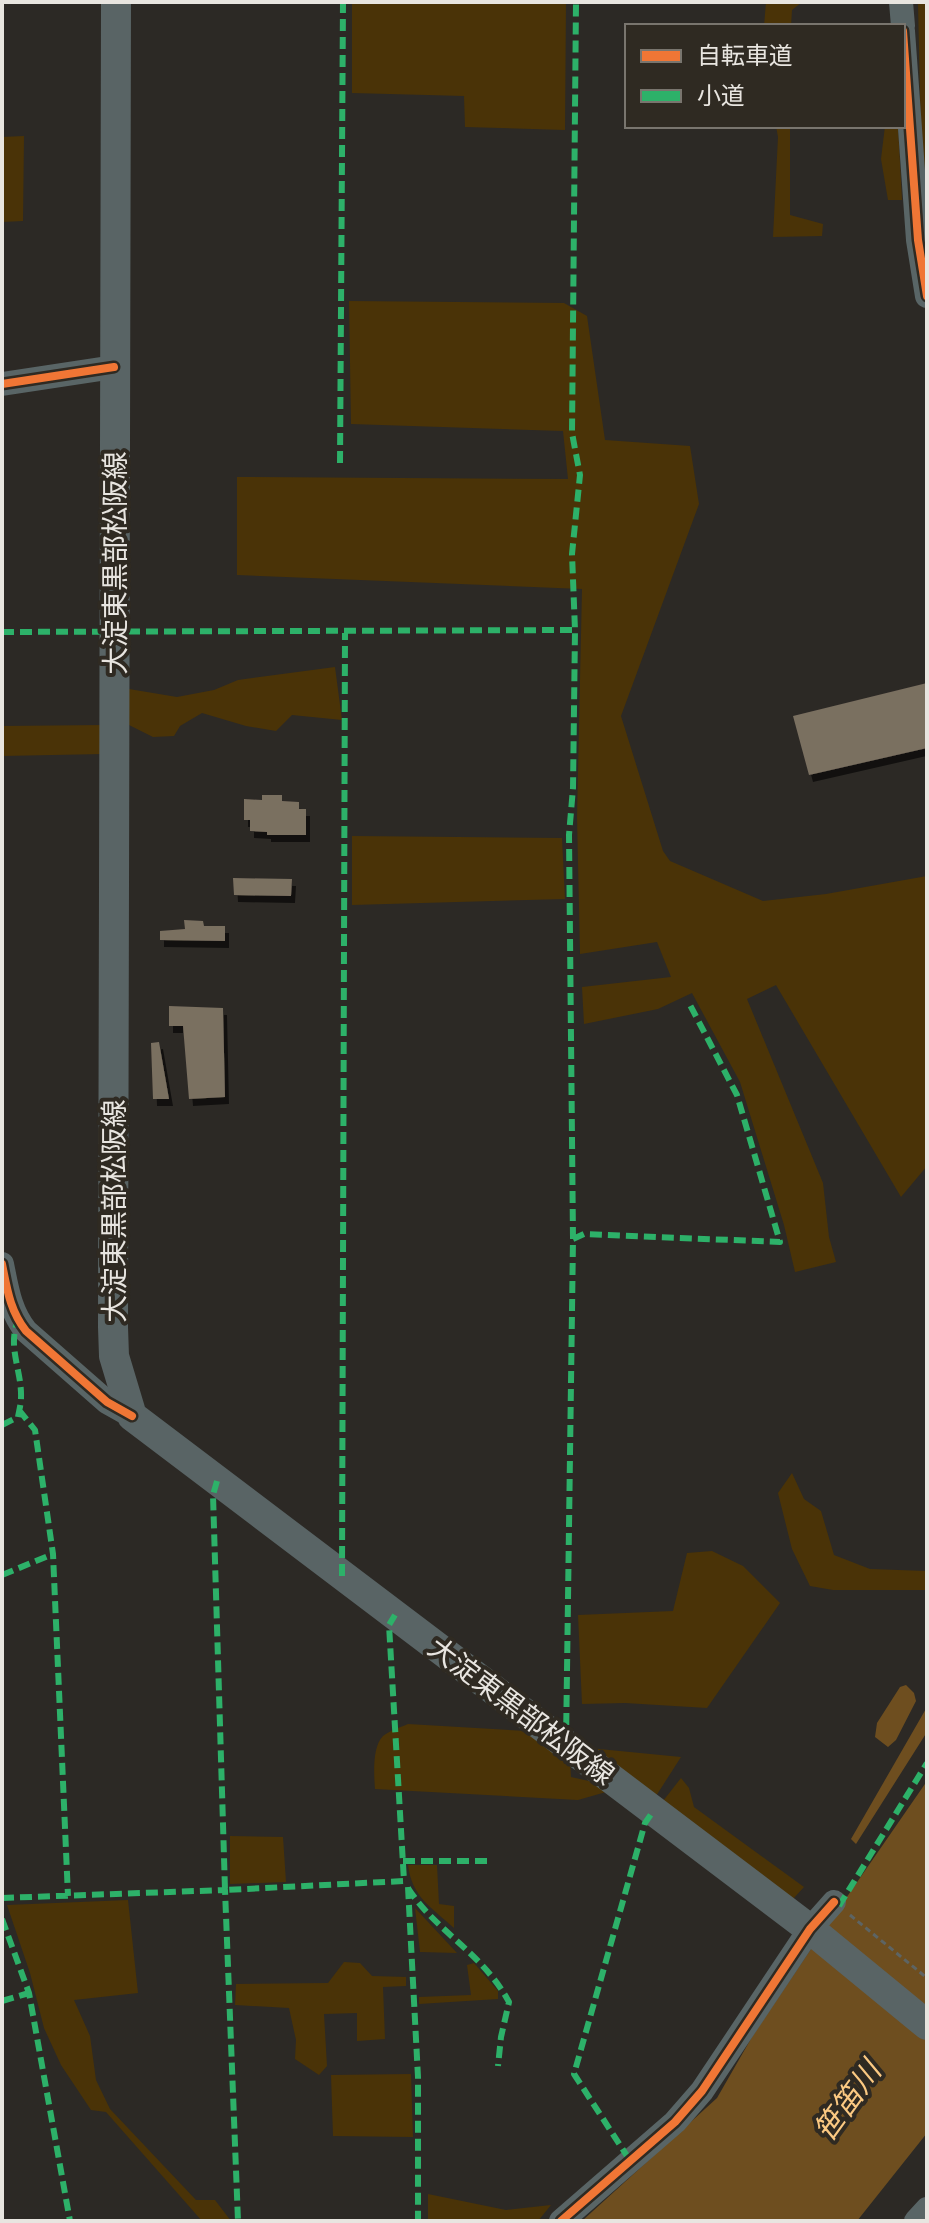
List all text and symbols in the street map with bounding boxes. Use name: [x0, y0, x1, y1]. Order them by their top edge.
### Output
legend: [625, 24, 905, 128]
text: 自転車道: [697, 40, 793, 69]
text: 小道: [697, 80, 745, 109]
street label: 大淀東黒部松阪線: [97, 451, 131, 675]
street label: 大淀東黒部松阪線: [96, 1099, 130, 1323]
street label: 大淀東黒部松阪線: [422, 1629, 622, 1791]
water label: 笹笛川: [805, 2051, 889, 2147]

